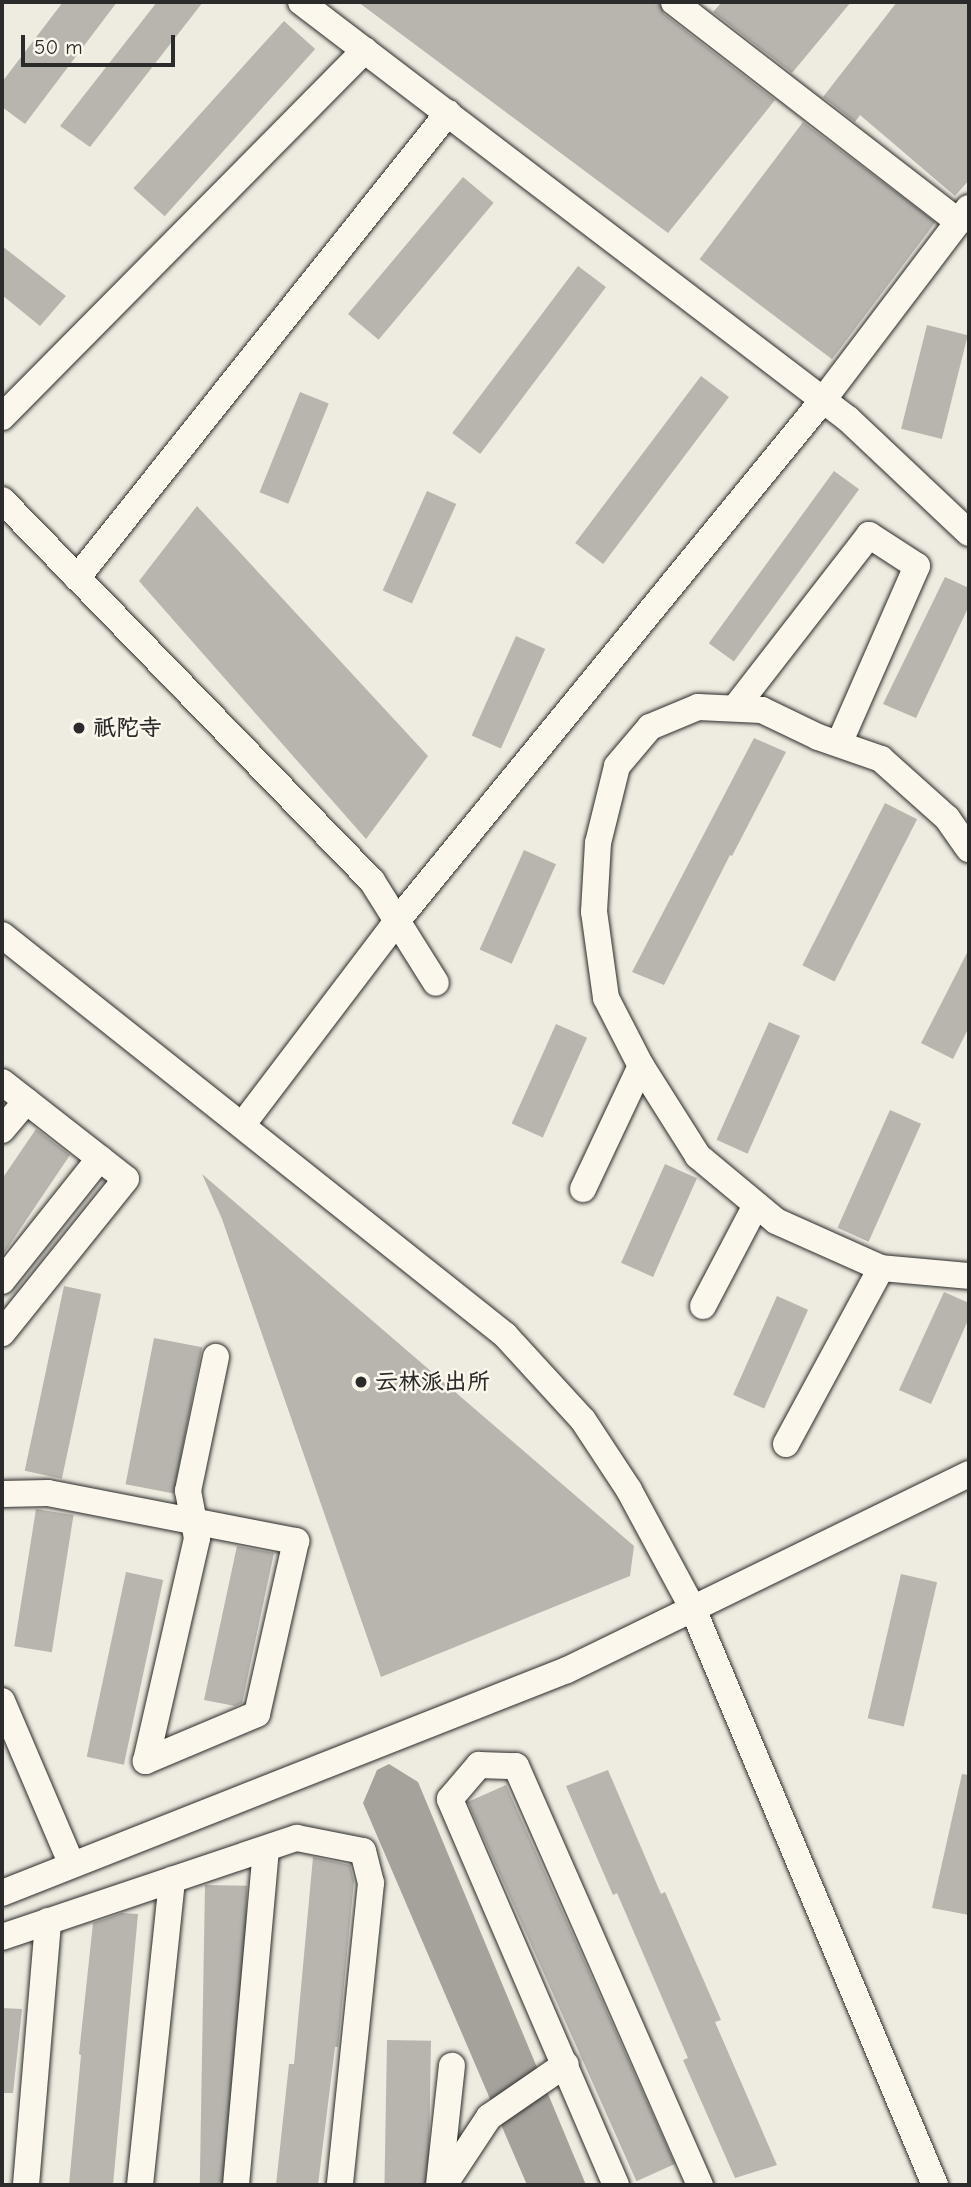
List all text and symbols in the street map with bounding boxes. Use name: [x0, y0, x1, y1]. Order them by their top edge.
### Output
scale bar: [24, 21, 178, 65]
text: 50 m: [34, 35, 83, 59]
place label: 祇陀寺: [93, 714, 162, 742]
marker: 祇陀寺: [71, 720, 87, 736]
place label: 云林派出所: [375, 1368, 490, 1396]
marker: 云林派出所: [353, 1374, 369, 1390]

